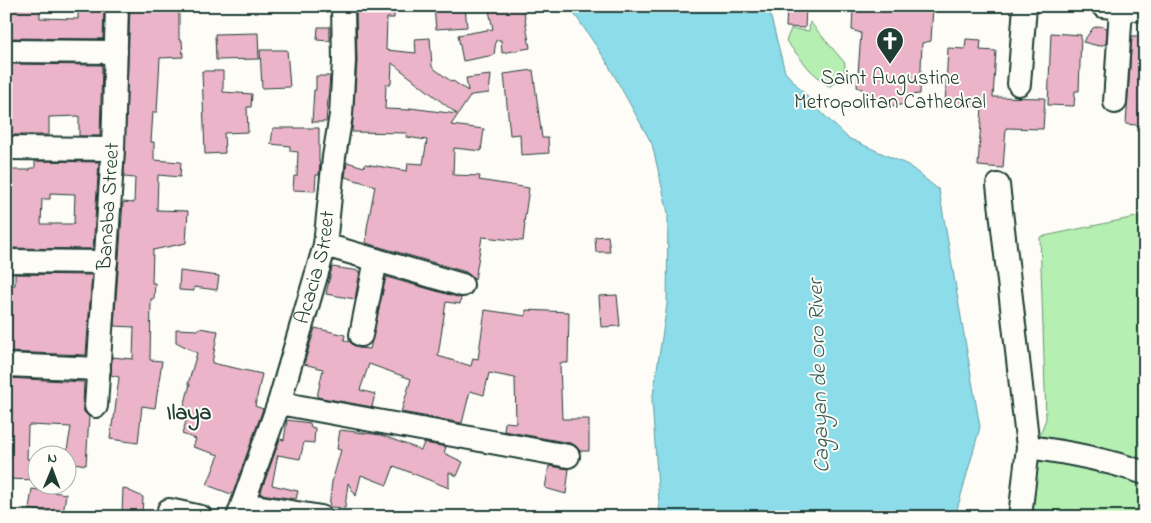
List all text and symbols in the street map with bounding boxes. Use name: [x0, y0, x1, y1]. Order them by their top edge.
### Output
church icon: Saint Augustine Metropolitan Cathedral: [875, 26, 905, 65]
place label: Saint Augustine Metropolitan Cathedral: [794, 64, 986, 118]
street label: Banaba Street: [90, 142, 128, 272]
street label: Acacia Street: [288, 209, 343, 328]
water label: Cagayan de Oro River: [801, 275, 839, 474]
district label: Ilaya: [167, 398, 212, 431]
north arrow: [28, 446, 78, 496]
text: N: [47, 448, 57, 469]

